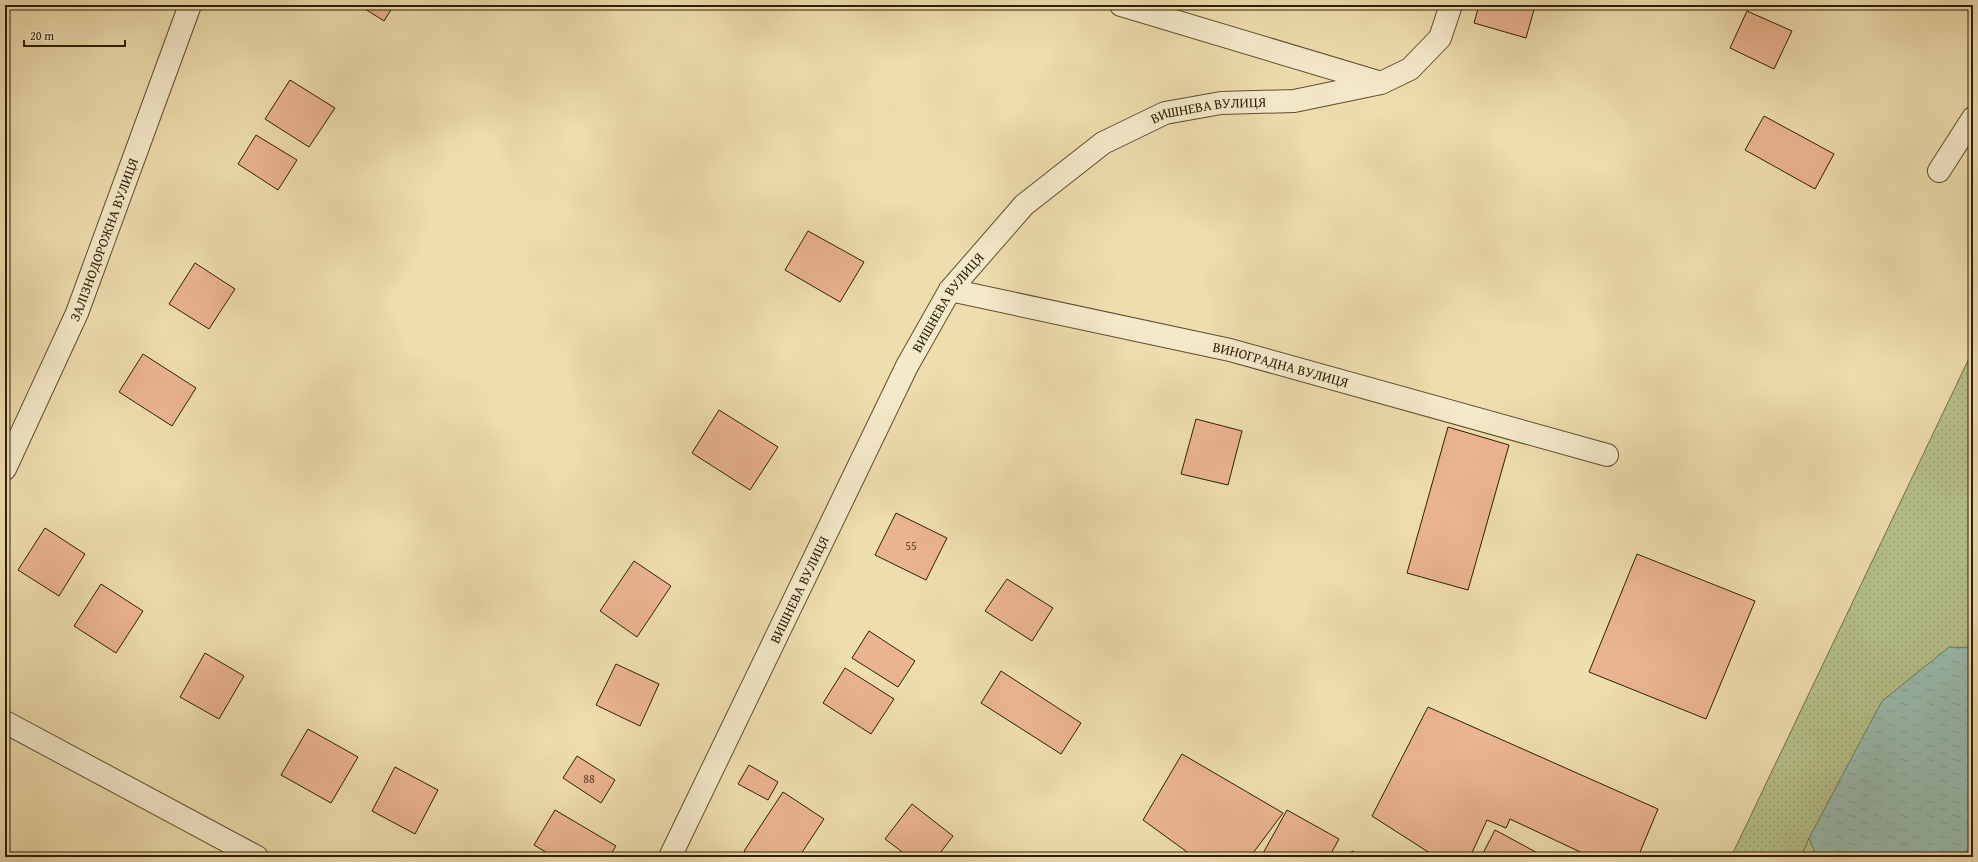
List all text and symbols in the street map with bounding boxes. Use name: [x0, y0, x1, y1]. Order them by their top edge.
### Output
scale bar: [24, 22, 125, 48]
text: 20 m: [30, 27, 54, 44]
street label: ВИШНЕВА ВУЛИЦЯ: [1147, 92, 1266, 129]
street label: ЗАЛІЗНОДОРОЖНА ВУЛИЦЯ: [64, 155, 143, 325]
street label: ВИШНЕВА ВУЛИЦЯ: [907, 248, 988, 356]
street label: ВИНОГРАДНА ВУЛИЦЯ: [1211, 337, 1351, 393]
street label: ВИШНЕВА ВУЛИЦЯ: [765, 532, 834, 647]
house number: 55: [905, 537, 917, 554]
house number: 88: [583, 770, 595, 787]

